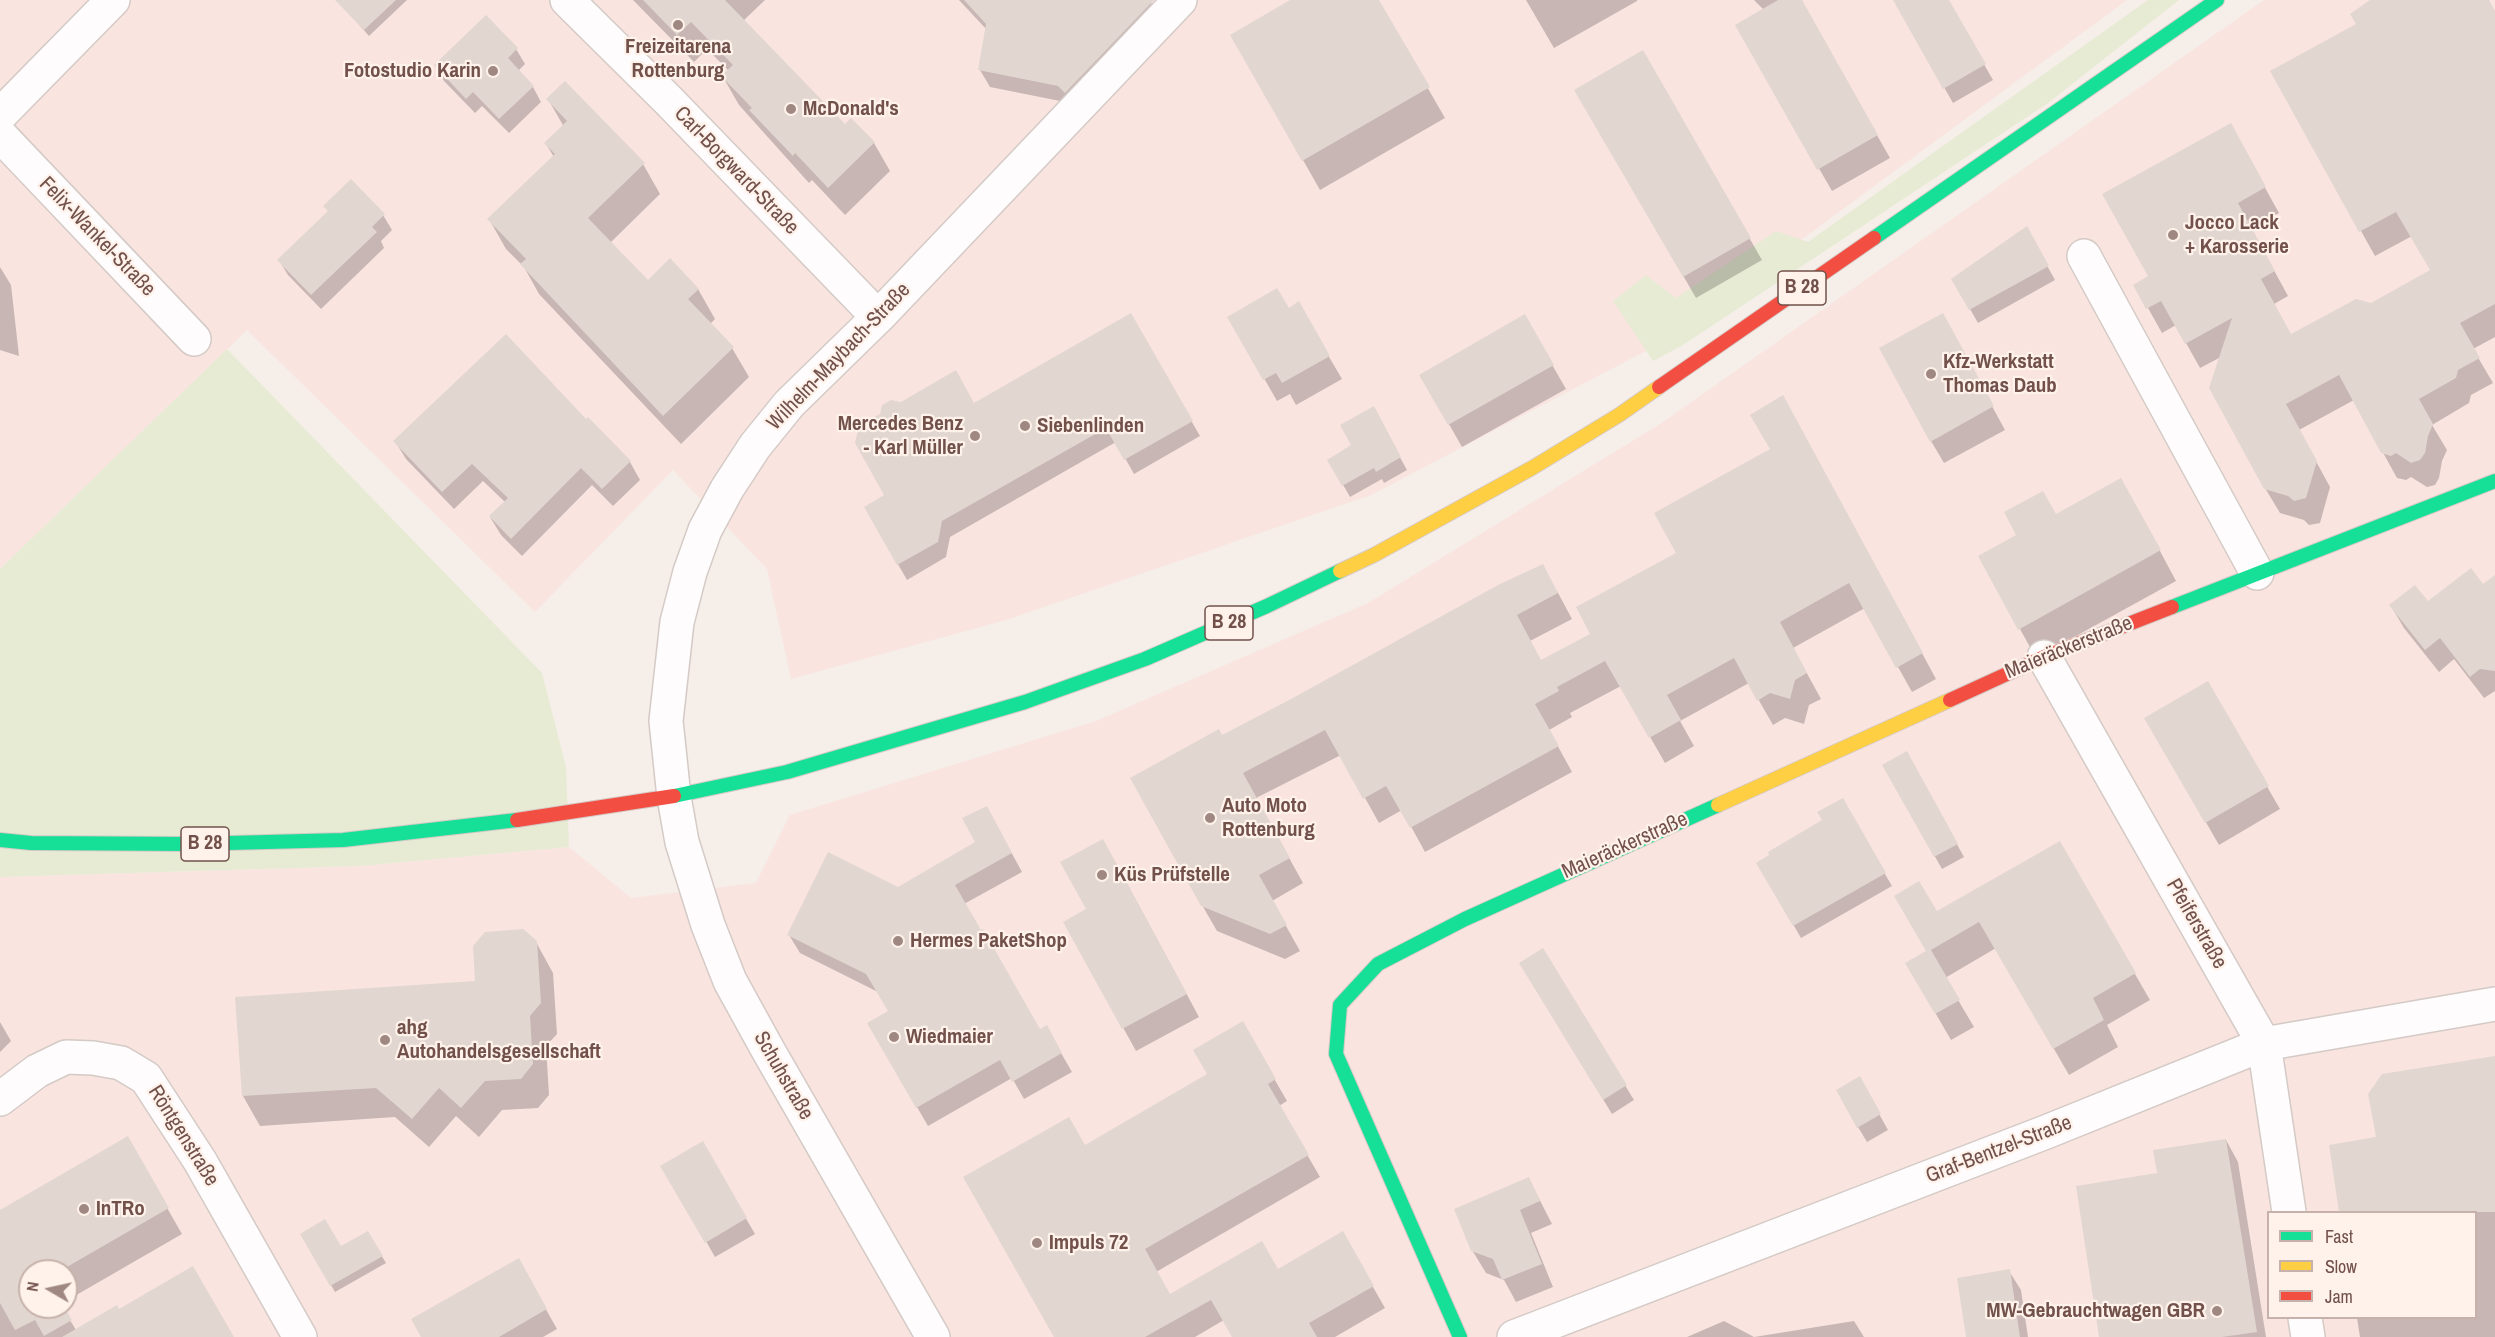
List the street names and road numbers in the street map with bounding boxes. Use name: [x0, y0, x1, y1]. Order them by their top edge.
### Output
street label: Carl-Borgward-Straße: [668, 102, 804, 240]
street label: Felix-Wankel-Straße: [34, 172, 160, 302]
road number: B 28: [1778, 271, 1826, 305]
street label: Wilhelm-Maybach-Straße: [762, 278, 916, 436]
road number: B 28: [1205, 606, 1253, 640]
street label: Maieräckerstraße: [2002, 611, 2136, 685]
street label: Maieräckerstraße: [1558, 807, 1692, 885]
road number: B 28: [181, 827, 229, 861]
street label: Pfeiferstraße: [2160, 875, 2232, 973]
street label: Schuhstraße: [748, 1027, 818, 1125]
street label: Röntgenstraße: [142, 1081, 224, 1191]
street label: Graf-Bentzel-Straße: [1923, 1111, 2075, 1189]

